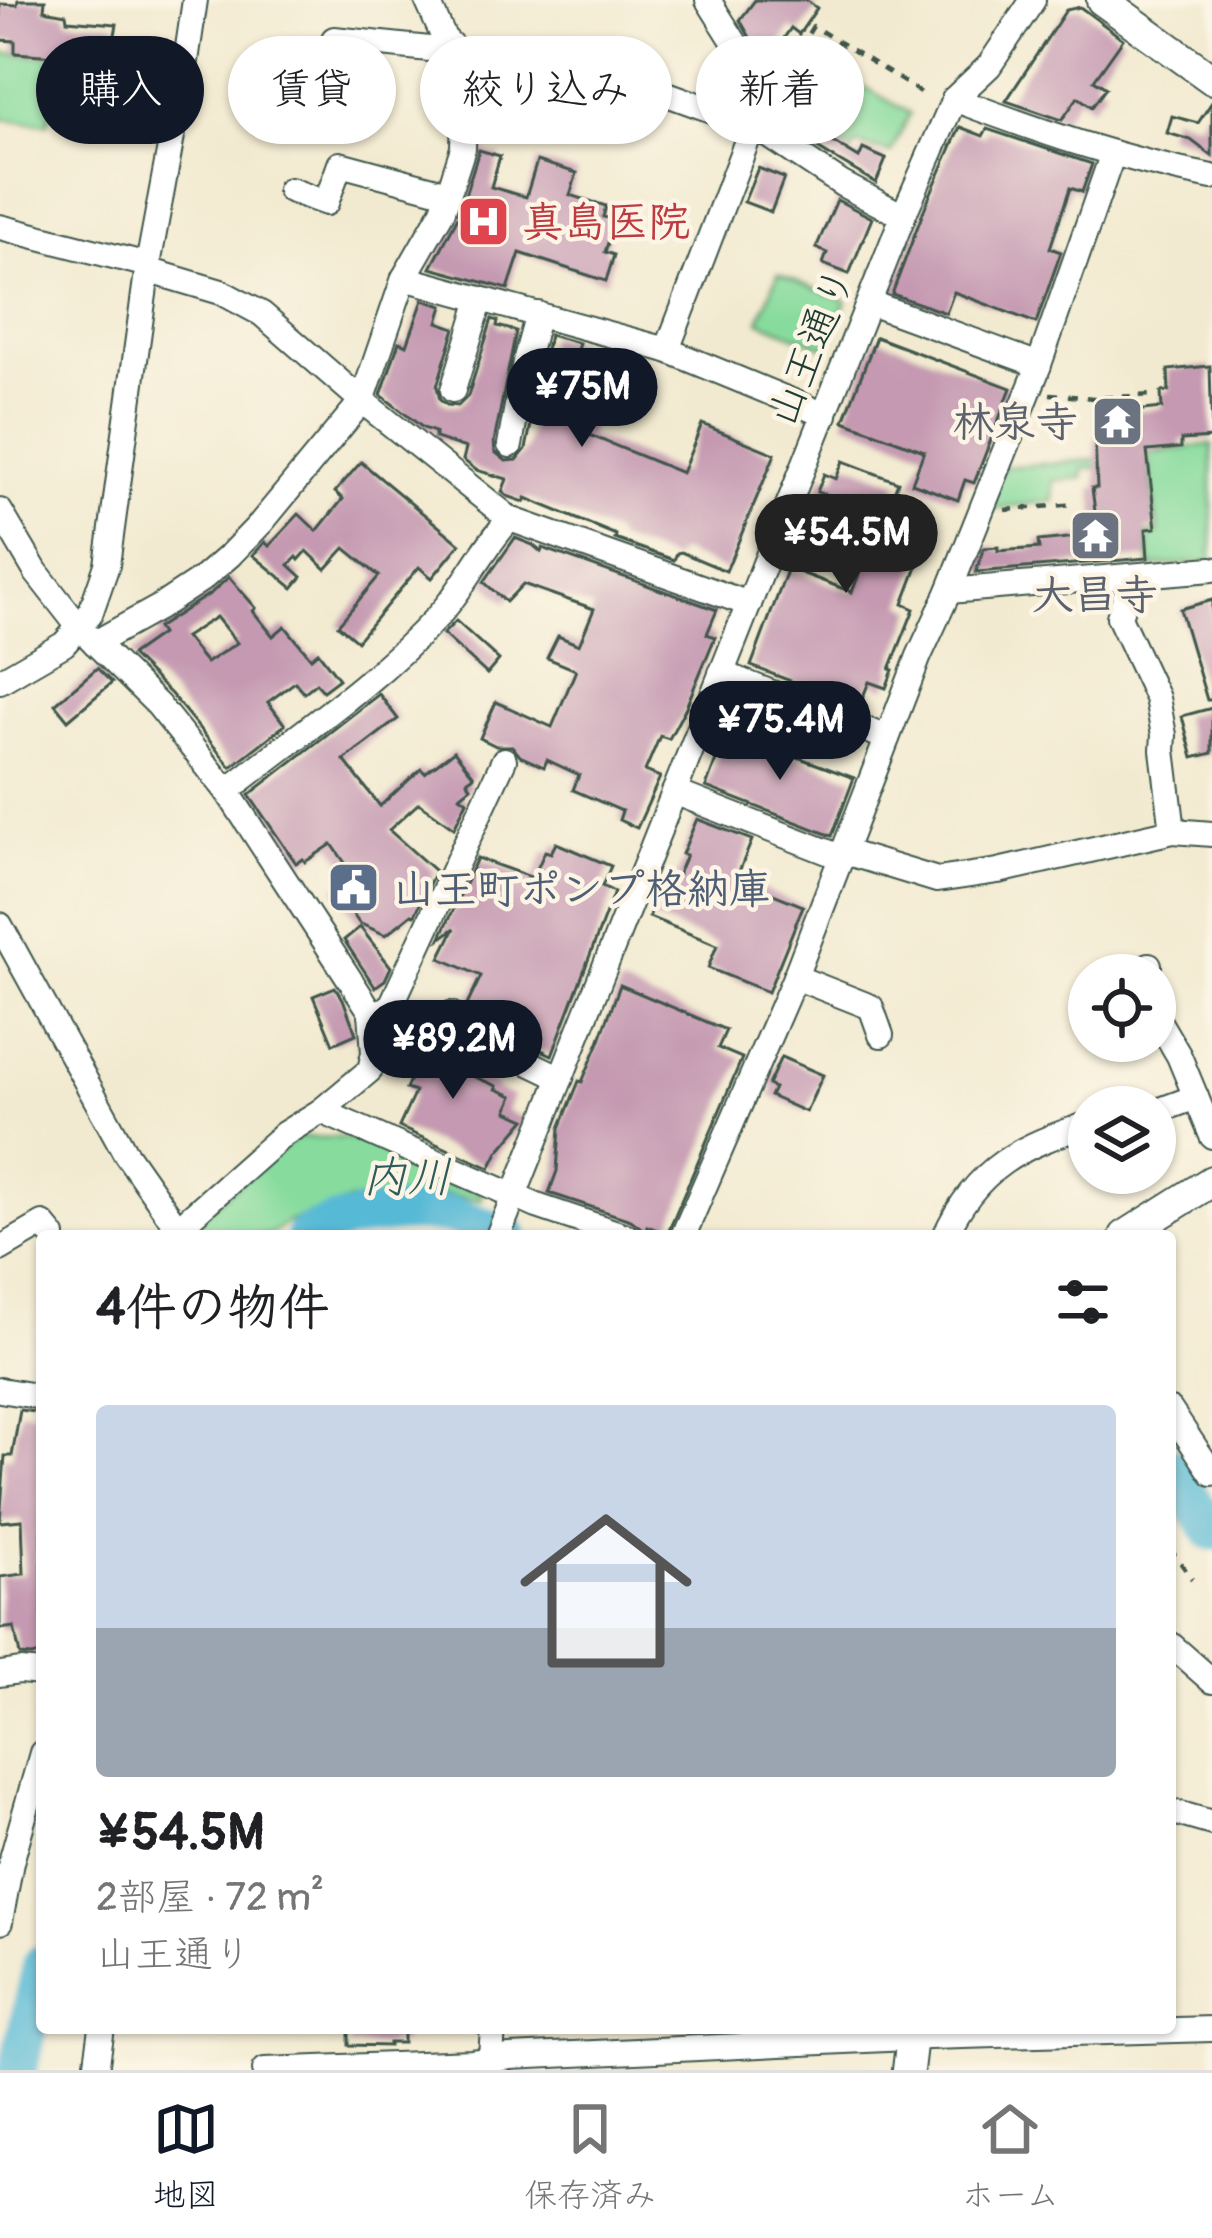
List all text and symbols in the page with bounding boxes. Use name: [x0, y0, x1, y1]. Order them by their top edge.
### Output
chip: 購入: [36, 36, 204, 144]
chip: 賃貸: [228, 36, 396, 144]
chip: 絞り込み: [420, 36, 672, 144]
chip: 新着: [696, 36, 864, 144]
hospital icon: 真島医院: [455, 193, 511, 249]
place label: 真島医院: [522, 197, 690, 249]
street label: 山王通り: [756, 259, 867, 434]
pin: ¥75M: [511, 348, 653, 450]
text: ¥75M: [534, 362, 630, 411]
temple icon: 林泉寺: [1089, 393, 1145, 449]
place label: 林泉寺: [952, 397, 1078, 449]
pin: ¥54.5M: [748, 494, 944, 596]
temple icon: 大昌寺: [1067, 507, 1123, 563]
text: ¥54.5M: [782, 508, 910, 557]
place label: 大昌寺: [1032, 570, 1158, 622]
pin: ¥75.4M: [682, 681, 878, 783]
text: ¥75.4M: [716, 695, 844, 744]
public building icon: 山王町ポンプ格納庫: [326, 860, 382, 916]
place label: 山王町ポンプ格納庫: [393, 864, 771, 916]
map controls: [1068, 954, 1176, 1194]
button: locate: [1068, 954, 1176, 1062]
pin: ¥89.2M: [355, 1000, 551, 1102]
text: ¥89.2M: [390, 1014, 516, 1063]
button: layers: [1068, 1086, 1176, 1194]
water label: 内川: [362, 1150, 452, 1206]
icon: filters: [1050, 1269, 1116, 1335]
text: 4件の物件: [96, 1276, 330, 1340]
icon: home: [498, 1483, 714, 1699]
text: ¥54.5M: [96, 1801, 264, 1865]
text: 2部屋 · 72 m²: [96, 1873, 324, 1922]
text: 山王通り: [96, 1930, 252, 1979]
tab: 地図: [153, 2096, 219, 2216]
tab: 保存済み: [524, 2096, 656, 2216]
tab: ホーム: [962, 2096, 1059, 2216]

